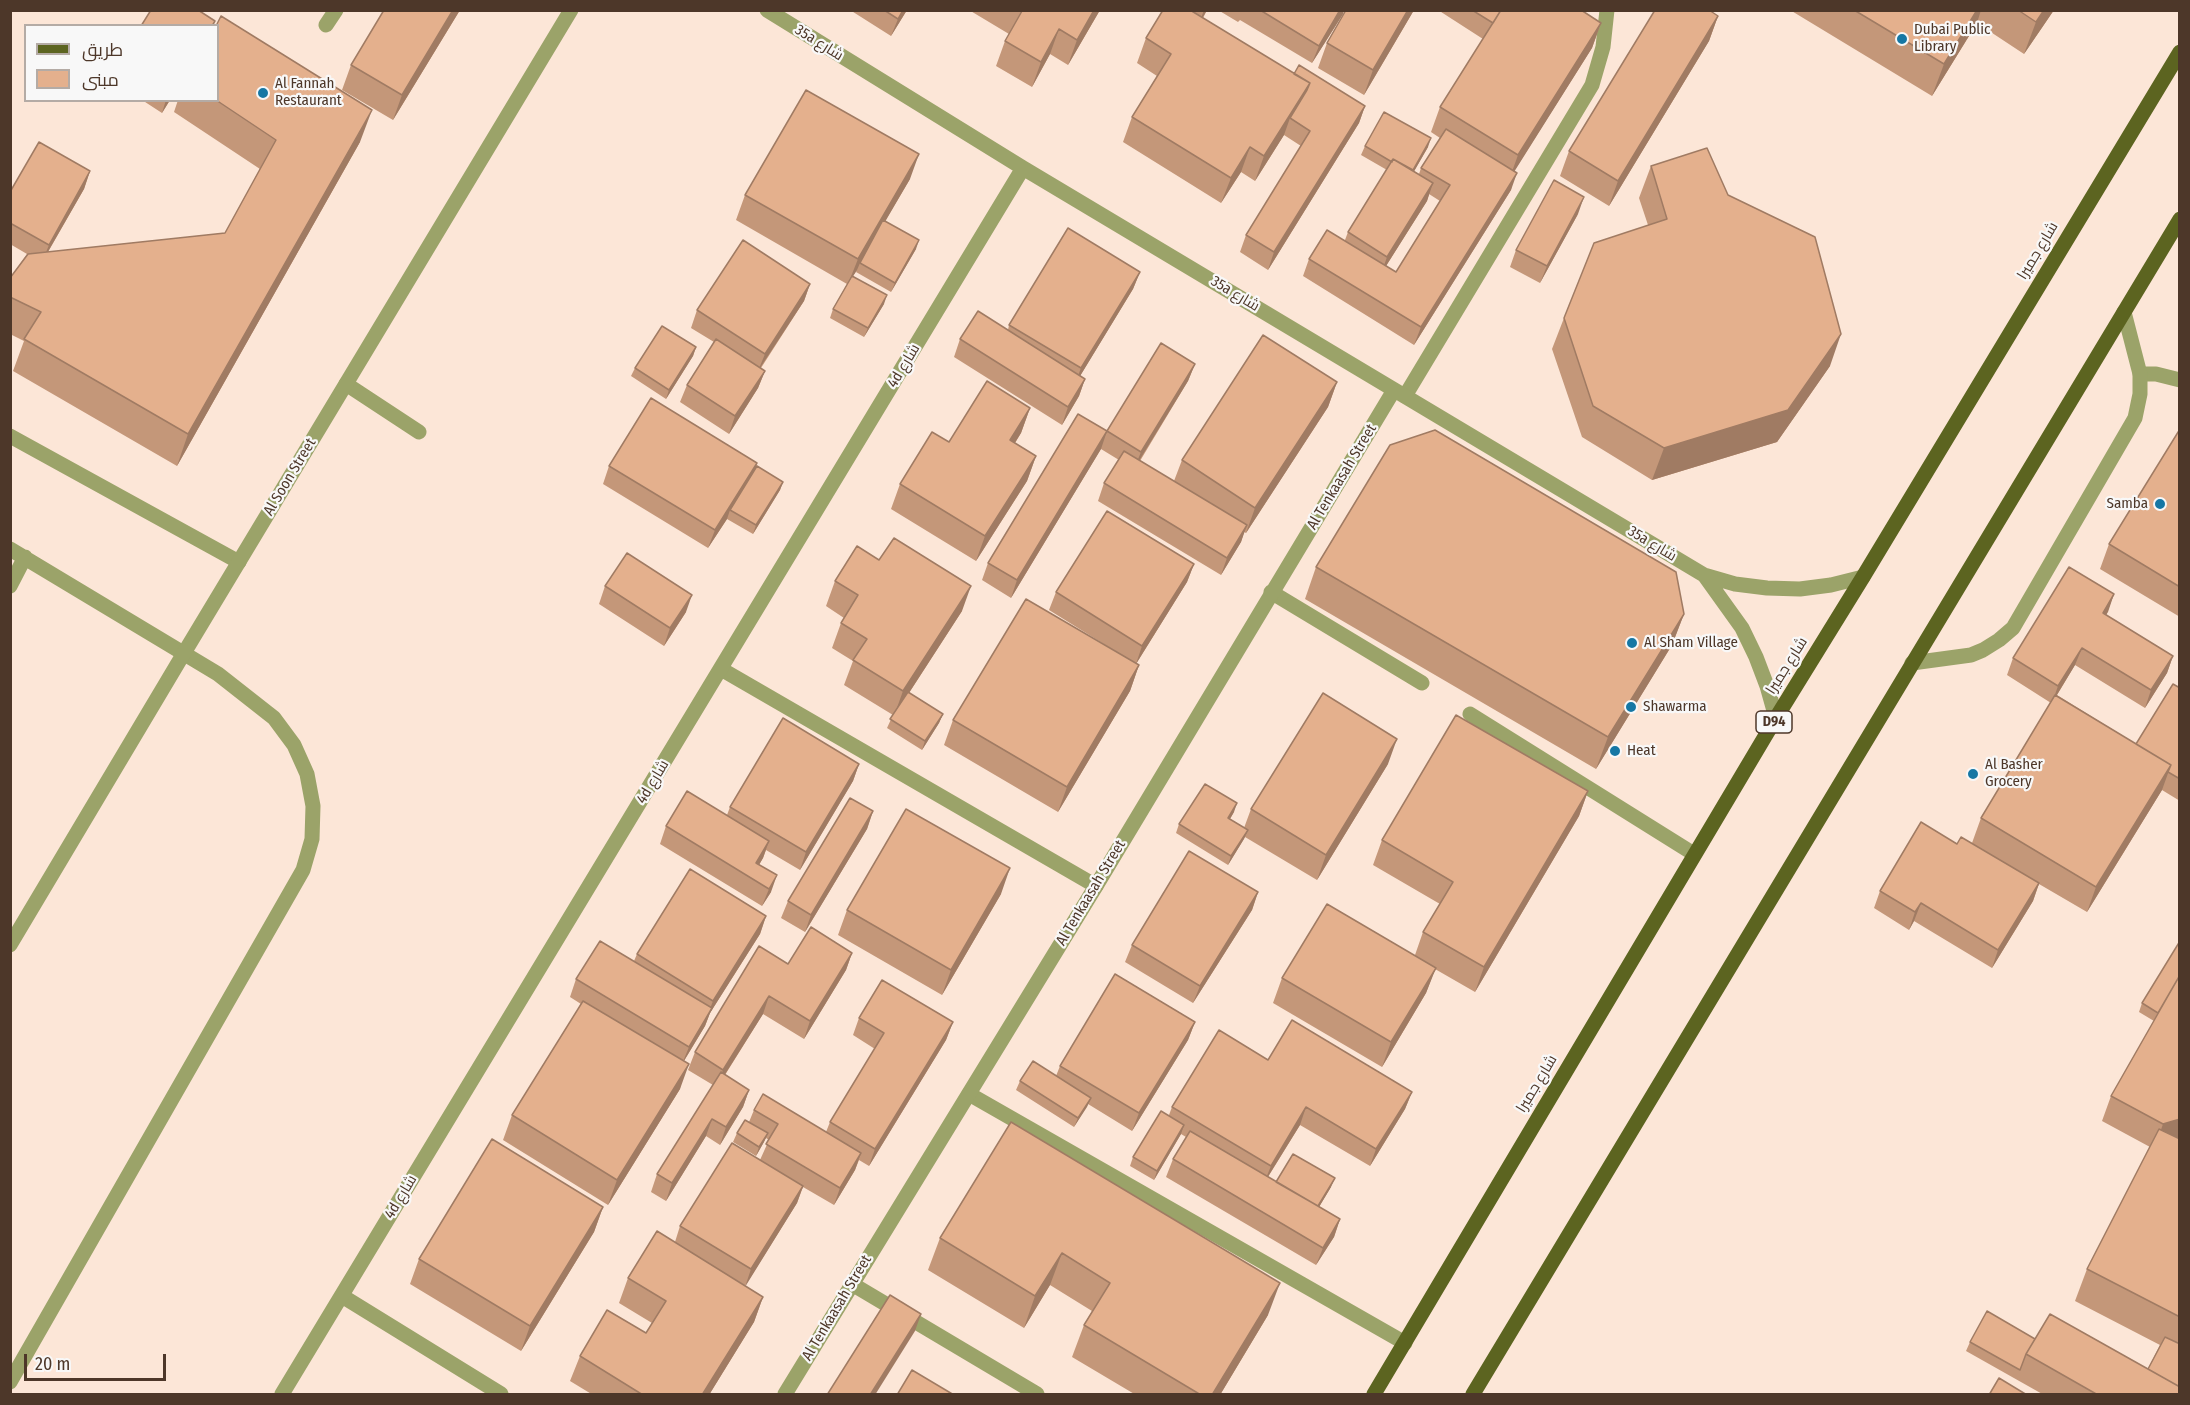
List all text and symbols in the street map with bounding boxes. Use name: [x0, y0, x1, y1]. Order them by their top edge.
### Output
street label: 35a شارع: [792, 21, 846, 65]
place label: Dubai Public Library: [1914, 21, 1991, 56]
legend: [24, 24, 219, 102]
marker: Dubai Public Library: [1895, 32, 1909, 46]
text: طريق: [82, 39, 123, 61]
text: مبنى: [82, 69, 119, 91]
place label: Al Fannah Restaurant: [275, 75, 342, 110]
marker: Al Fannah Restaurant: [256, 86, 270, 100]
street label: شارع جميرا: [2014, 219, 2062, 283]
street label: 35a شارع: [1207, 272, 1263, 316]
street label: 4d شارع: [884, 341, 924, 391]
street label: Al Tenkaasah Street: [1303, 421, 1381, 533]
street label: Al Soon Street: [260, 435, 320, 519]
place label: Samba: [2106, 495, 2148, 513]
marker: Samba: [2153, 497, 2167, 511]
street label: 35a شارع: [1624, 522, 1680, 566]
place label: Al Sham Village: [1644, 634, 1738, 652]
street label: شارع جميرا: [1762, 634, 1812, 698]
marker: Al Sham Village: [1625, 636, 1639, 650]
place label: Shawarma: [1643, 698, 1707, 716]
marker: Shawarma: [1624, 700, 1638, 714]
road number: D94: [1756, 711, 1792, 733]
place label: Heat: [1627, 742, 1656, 760]
marker: Heat: [1608, 744, 1622, 758]
place label: Al Basher Grocery: [1985, 756, 2043, 791]
street label: 4d شارع: [633, 757, 673, 807]
marker: Al Basher Grocery: [1966, 767, 1980, 781]
street label: Al Tenkaasah Street: [1052, 837, 1130, 949]
street label: شارع جميرا: [1513, 1052, 1561, 1116]
street label: 4d شارع: [381, 1172, 421, 1222]
street label: Al Tenkaasah Street: [798, 1252, 876, 1364]
scale bar: [27, 1342, 170, 1380]
text: 20 m: [35, 1353, 70, 1375]

